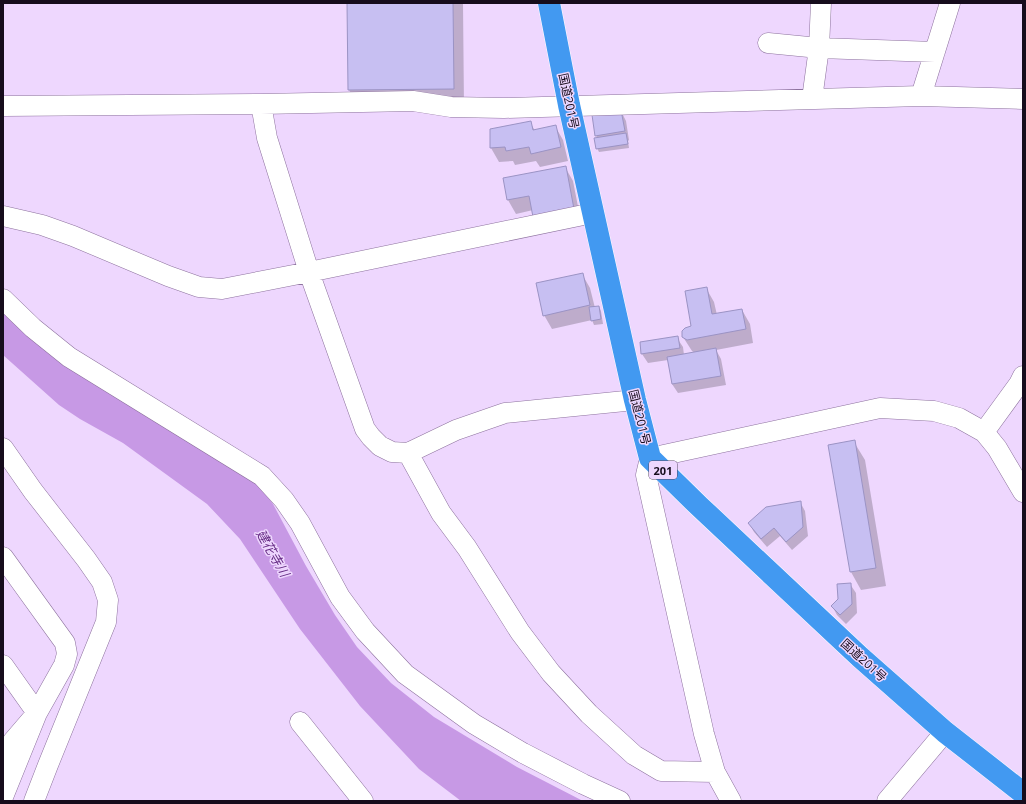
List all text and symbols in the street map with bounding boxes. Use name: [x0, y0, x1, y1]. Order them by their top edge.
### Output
street label: 国道201号: [555, 72, 583, 130]
street label: 国道201号: [625, 387, 655, 447]
road number: 201: [649, 461, 677, 479]
water label: 建花寺川: [252, 526, 295, 582]
street label: 国道201号: [837, 635, 891, 685]

